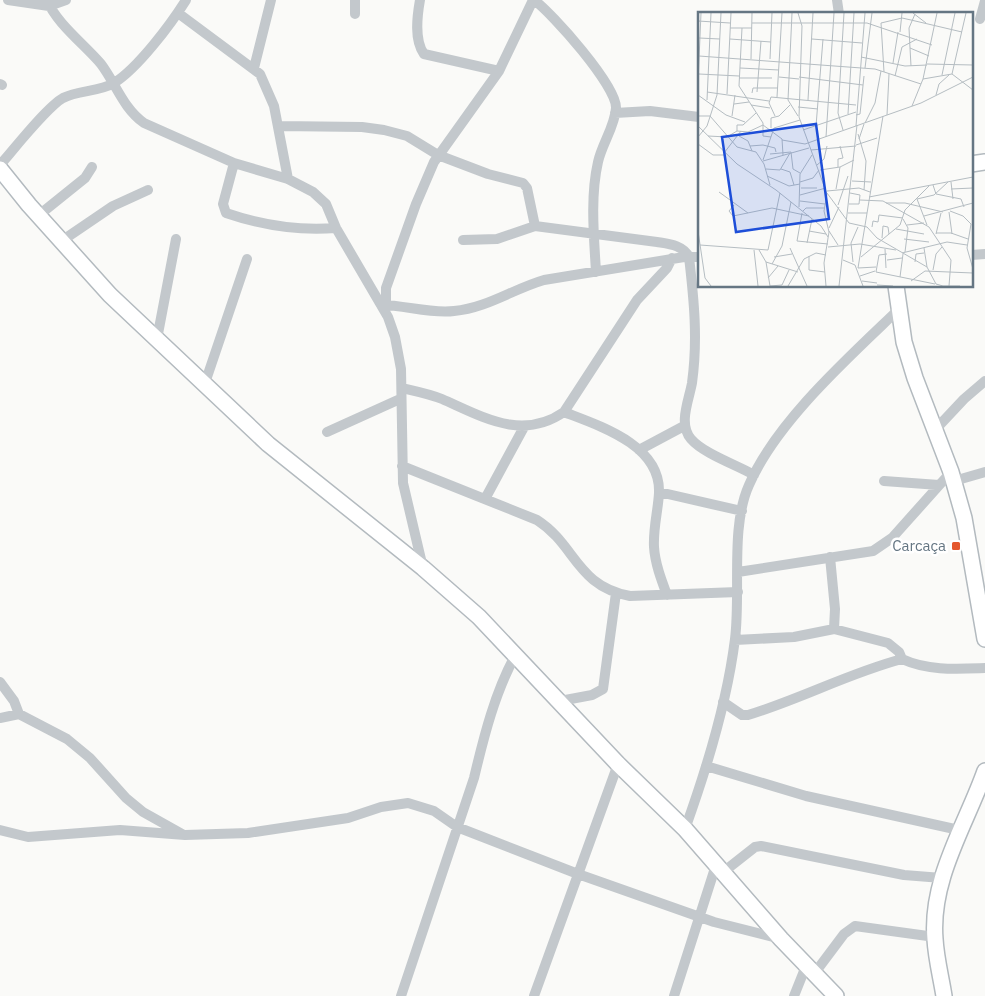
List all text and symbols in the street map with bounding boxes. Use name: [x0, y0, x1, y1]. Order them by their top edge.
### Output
inset map: [698, 12, 972, 288]
place label: Carcaça: [892, 536, 946, 555]
marker: Carcaça: [950, 540, 962, 552]

